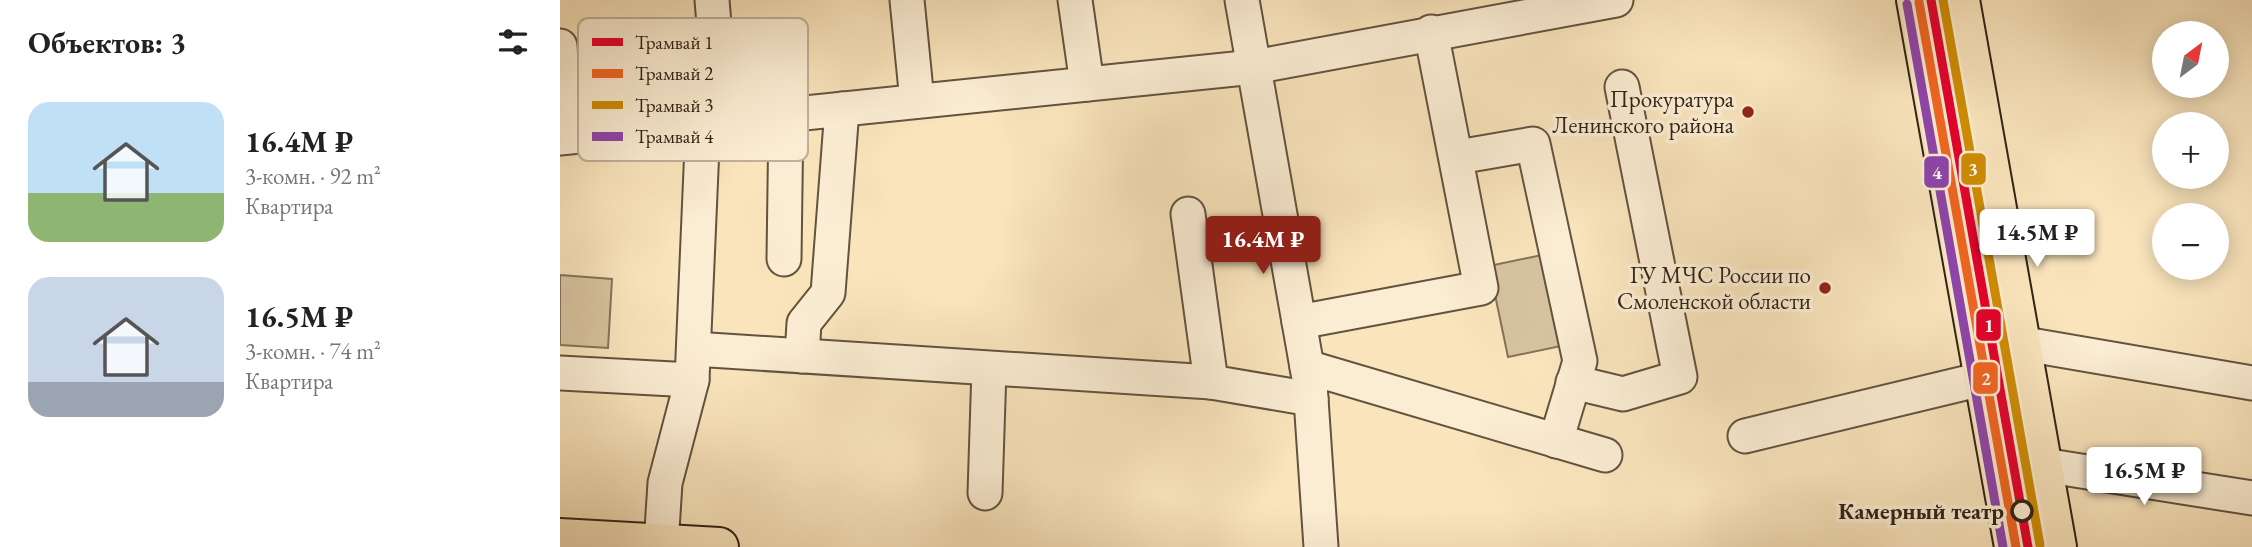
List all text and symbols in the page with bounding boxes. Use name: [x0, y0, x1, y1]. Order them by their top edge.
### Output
legend: [578, 18, 808, 161]
north arrow: [2152, 21, 2230, 98]
map controls: [2152, 21, 2229, 280]
text: Объектов: 3: [28, 23, 186, 62]
icon: filters: [494, 23, 532, 61]
text: Трамвай 1: [635, 30, 713, 55]
text: Трамвай 2: [635, 61, 713, 86]
place label: Прокуратура Ленинского района: [1552, 84, 1735, 140]
text: Трамвай 3: [635, 93, 713, 118]
marker: Прокуратура Ленинского района: [1740, 104, 1756, 120]
button: +: [2152, 112, 2229, 189]
text: 16.4M ₽: [245, 122, 353, 161]
text: Трамвай 4: [635, 124, 714, 149]
icon: home: [84, 130, 168, 214]
line badge: 3: [1960, 152, 1987, 186]
line badge: 4: [1923, 155, 1950, 189]
text: 3: [1968, 157, 1978, 182]
text: 4: [1932, 160, 1943, 185]
text: 3-комн. · 92 m²: [245, 161, 381, 191]
text: Квартира: [245, 191, 333, 221]
button: −: [2152, 203, 2229, 280]
pin: 14.5M ₽: [1972, 210, 2102, 269]
pin: 16.4M ₽: [1198, 216, 1328, 276]
text: 14.5M ₽: [1996, 217, 2078, 247]
text: 16.4M ₽: [1222, 224, 1304, 254]
place label: ГУ МЧС России по Смоленской области: [1617, 260, 1811, 316]
marker: ГУ МЧС России по Смоленской области: [1817, 280, 1833, 296]
text: 16.5M ₽: [245, 297, 353, 336]
icon: home: [84, 305, 168, 389]
line badge: 1: [1975, 308, 2002, 342]
text: 1: [1984, 313, 1994, 338]
text: 3-комн. · 74 m²: [245, 336, 381, 366]
line badge: 2: [1972, 361, 1999, 395]
text: Квартира: [245, 366, 333, 396]
text: 2: [1981, 366, 1991, 391]
pin: 16.5M ₽: [2079, 448, 2209, 507]
text: 16.5M ₽: [2103, 455, 2185, 485]
place label: Камерный театр: [1838, 496, 2004, 526]
marker: Камерный театр: [2011, 500, 2033, 522]

